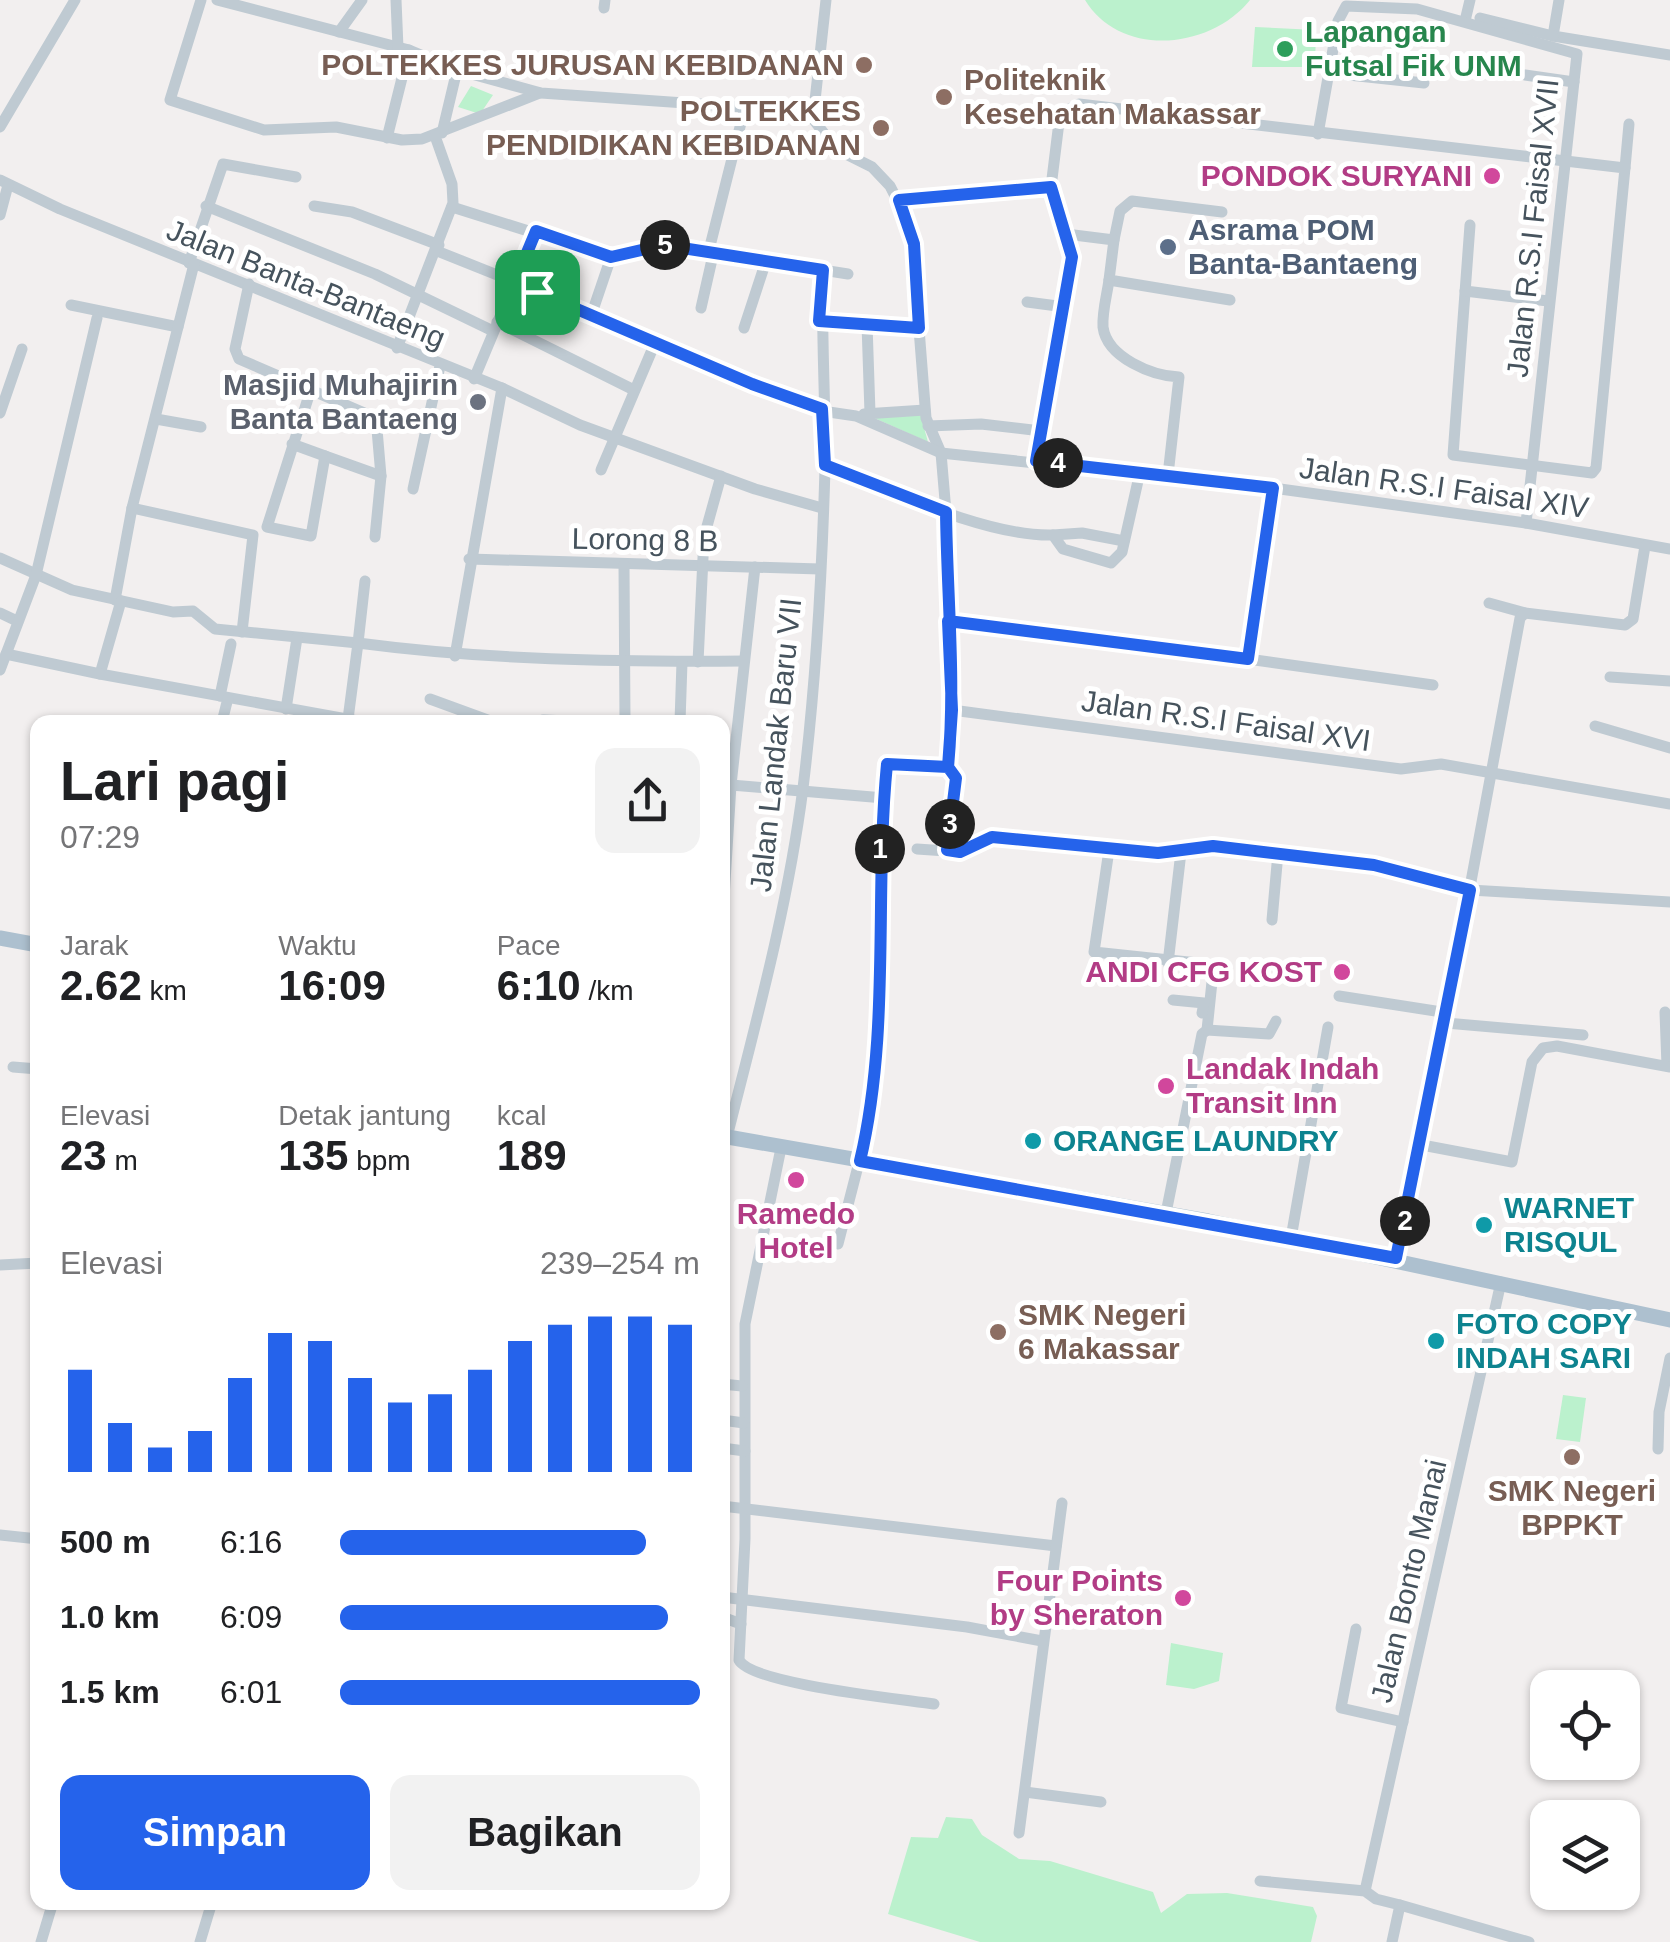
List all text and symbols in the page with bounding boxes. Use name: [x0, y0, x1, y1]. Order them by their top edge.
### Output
place label: Lapangan Futsal Fik UNM: [1305, 15, 1522, 82]
marker: Lapangan Futsal Fik UNM: [1274, 38, 1296, 60]
place label: POLTEKKES JURUSAN KEBIDANAN: [321, 48, 844, 81]
marker: POLTEKKES JURUSAN KEBIDANAN: [853, 54, 875, 76]
place label: Politeknik Kesehatan Makassar: [964, 63, 1261, 130]
street label: Jalan R.S.I Faisal XVII: [1500, 77, 1565, 379]
marker: Politeknik Kesehatan Makassar: [933, 86, 955, 108]
place label: POLTEKKES PENDIDIKAN KEBIDANAN: [486, 94, 861, 161]
marker: POLTEKKES PENDIDIKAN KEBIDANAN: [870, 117, 892, 139]
place label: PONDOK SURYANI: [1201, 159, 1472, 192]
marker: PONDOK SURYANI: [1481, 165, 1503, 187]
street label: Jalan Banta-Bantaeng: [162, 213, 450, 354]
place label: Asrama POM Banta-Bantaeng: [1188, 213, 1418, 280]
pin: 5: [640, 220, 690, 270]
text: 5: [657, 229, 673, 260]
marker: Asrama POM Banta-Bantaeng: [1157, 236, 1179, 258]
pin: [495, 250, 580, 335]
icon: arrive: [510, 265, 565, 320]
place label: Masjid Muhajirin Banta Bantaeng: [223, 368, 458, 435]
marker: Masjid Muhajirin Banta Bantaeng: [467, 391, 489, 413]
pin: 4: [1033, 438, 1083, 488]
text: 4: [1050, 447, 1066, 478]
street label: Jalan R.S.I Faisal XIV: [1297, 451, 1591, 524]
street label: Lorong 8 B: [571, 522, 719, 557]
street label: Jalan Landak Baru VII: [744, 596, 807, 893]
street label: Jalan R.S.I Faisal XVI: [1079, 684, 1373, 757]
button: share: [595, 748, 700, 853]
text: Lari pagi: [60, 750, 289, 812]
pin: 3: [925, 799, 975, 849]
text: 3: [942, 808, 958, 839]
text: 07:29: [60, 819, 140, 855]
pin: 1: [855, 824, 905, 874]
text: 1: [872, 833, 888, 864]
text: Jarak: [60, 930, 128, 961]
text: Waktu: [278, 930, 357, 961]
text: Pace: [497, 930, 560, 961]
place label: ANDI CFG KOST: [1085, 955, 1322, 988]
marker: ANDI CFG KOST: [1331, 961, 1353, 983]
text: 2.62: [60, 962, 142, 1009]
text: 16:09: [278, 962, 386, 1009]
text: 6:10: [497, 962, 581, 1009]
text: km: [142, 975, 187, 1006]
text: /km: [581, 975, 634, 1006]
place label: Landak Indah Transit Inn: [1186, 1052, 1379, 1119]
marker: Landak Indah Transit Inn: [1155, 1075, 1177, 1097]
text: Elevasi: [60, 1100, 150, 1131]
text: Detak jantung: [278, 1100, 451, 1131]
text: kcal: [497, 1100, 546, 1131]
place label: ORANGE LAUNDRY: [1053, 1124, 1339, 1157]
marker: ORANGE LAUNDRY: [1022, 1130, 1044, 1152]
text: 23: [60, 1132, 107, 1179]
text: 135: [278, 1132, 348, 1179]
text: 189: [497, 1132, 567, 1179]
text: m: [107, 1145, 138, 1176]
text: bpm: [348, 1145, 411, 1176]
marker: Ramedo Hotel: [785, 1169, 807, 1191]
place label: WARNET RISQUL: [1504, 1191, 1634, 1258]
pin: 2: [1380, 1196, 1430, 1246]
place label: Ramedo Hotel: [737, 1197, 855, 1264]
text: 2: [1397, 1205, 1413, 1236]
marker: WARNET RISQUL: [1473, 1214, 1495, 1236]
text: Elevasi: [60, 1245, 163, 1281]
text: 239–254 m: [540, 1245, 700, 1281]
place label: SMK Negeri 6 Makassar: [1018, 1298, 1186, 1365]
place label: FOTO COPY INDAH SARI: [1456, 1307, 1632, 1374]
marker: SMK Negeri 6 Makassar: [987, 1321, 1009, 1343]
marker: FOTO COPY INDAH SARI: [1425, 1330, 1447, 1352]
marker: SMK Negeri BPPKT: [1561, 1446, 1583, 1468]
street label: Jalan Bonto Manai: [1364, 1456, 1453, 1706]
place label: SMK Negeri BPPKT: [1488, 1474, 1656, 1541]
text: 500 m: [60, 1524, 151, 1560]
text: 6:16: [220, 1524, 282, 1560]
place label: Four Points by Sheraton: [990, 1564, 1163, 1631]
marker: Four Points by Sheraton: [1172, 1587, 1194, 1609]
text: 1.0 km: [60, 1599, 160, 1635]
text: 6:09: [220, 1599, 282, 1635]
map controls: [1530, 1670, 1640, 1910]
button: locate: [1530, 1670, 1640, 1780]
text: 1.5 km: [60, 1674, 160, 1710]
text: 6:01: [220, 1674, 282, 1710]
button: Simpan: [60, 1775, 370, 1890]
button: Bagikan: [390, 1775, 700, 1890]
button: layers: [1530, 1800, 1640, 1910]

